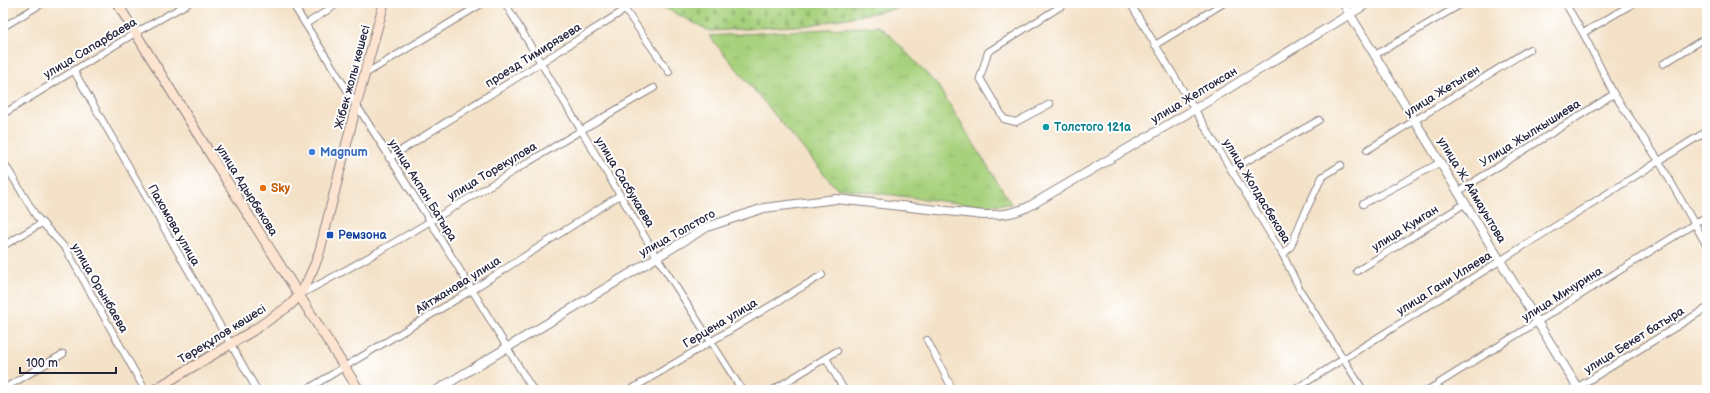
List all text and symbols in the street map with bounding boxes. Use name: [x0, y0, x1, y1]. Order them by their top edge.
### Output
street label: улица Сапарбаева: [41, 15, 140, 82]
street label: проезд Тимирязева: [482, 20, 584, 91]
street label: Жібек жолы көшесі: [331, 23, 374, 131]
street label: улица Жетыген: [1402, 62, 1483, 121]
street label: улица Желтоксан: [1148, 64, 1240, 127]
street label: Улица Жылкышиева: [1477, 96, 1583, 170]
place label: Толстого 121а: [1054, 120, 1132, 135]
marker: Толстого 121а: [1041, 122, 1051, 132]
street label: улица Сасбукаева: [592, 134, 658, 230]
street label: улица Ж. Аймауытова: [1434, 135, 1509, 246]
street label: улица Акпан Батыра: [385, 136, 460, 244]
street label: улица Жолдасбекова: [1219, 136, 1294, 246]
street label: улица Торекулова: [445, 139, 540, 204]
street label: улица Адырбекова: [212, 142, 281, 239]
place label: Magnum: [320, 145, 368, 160]
marker: Magnum: [307, 147, 317, 157]
place label: Sky: [271, 181, 291, 196]
street label: Пахомова улица: [144, 182, 203, 269]
marker: Sky: [258, 183, 268, 193]
street label: улица Кумган: [1369, 202, 1441, 255]
street label: улица Толстого: [637, 206, 718, 260]
place label: Ремзона: [338, 228, 388, 243]
marker: Ремзона: [325, 230, 335, 240]
street label: улица Орынбаева: [68, 241, 131, 336]
street label: улица Гани Иляева: [1394, 248, 1495, 319]
street label: Айтжанова улица: [412, 253, 504, 318]
street label: улица Мичурина: [1519, 264, 1605, 325]
street label: Герцена улица: [680, 295, 760, 352]
street label: Төреқұлов көшесі: [176, 301, 269, 367]
street label: улица Бекет батыра: [1581, 304, 1687, 377]
scale bar: [20, 349, 116, 375]
text: 100 m: [26, 356, 58, 371]

